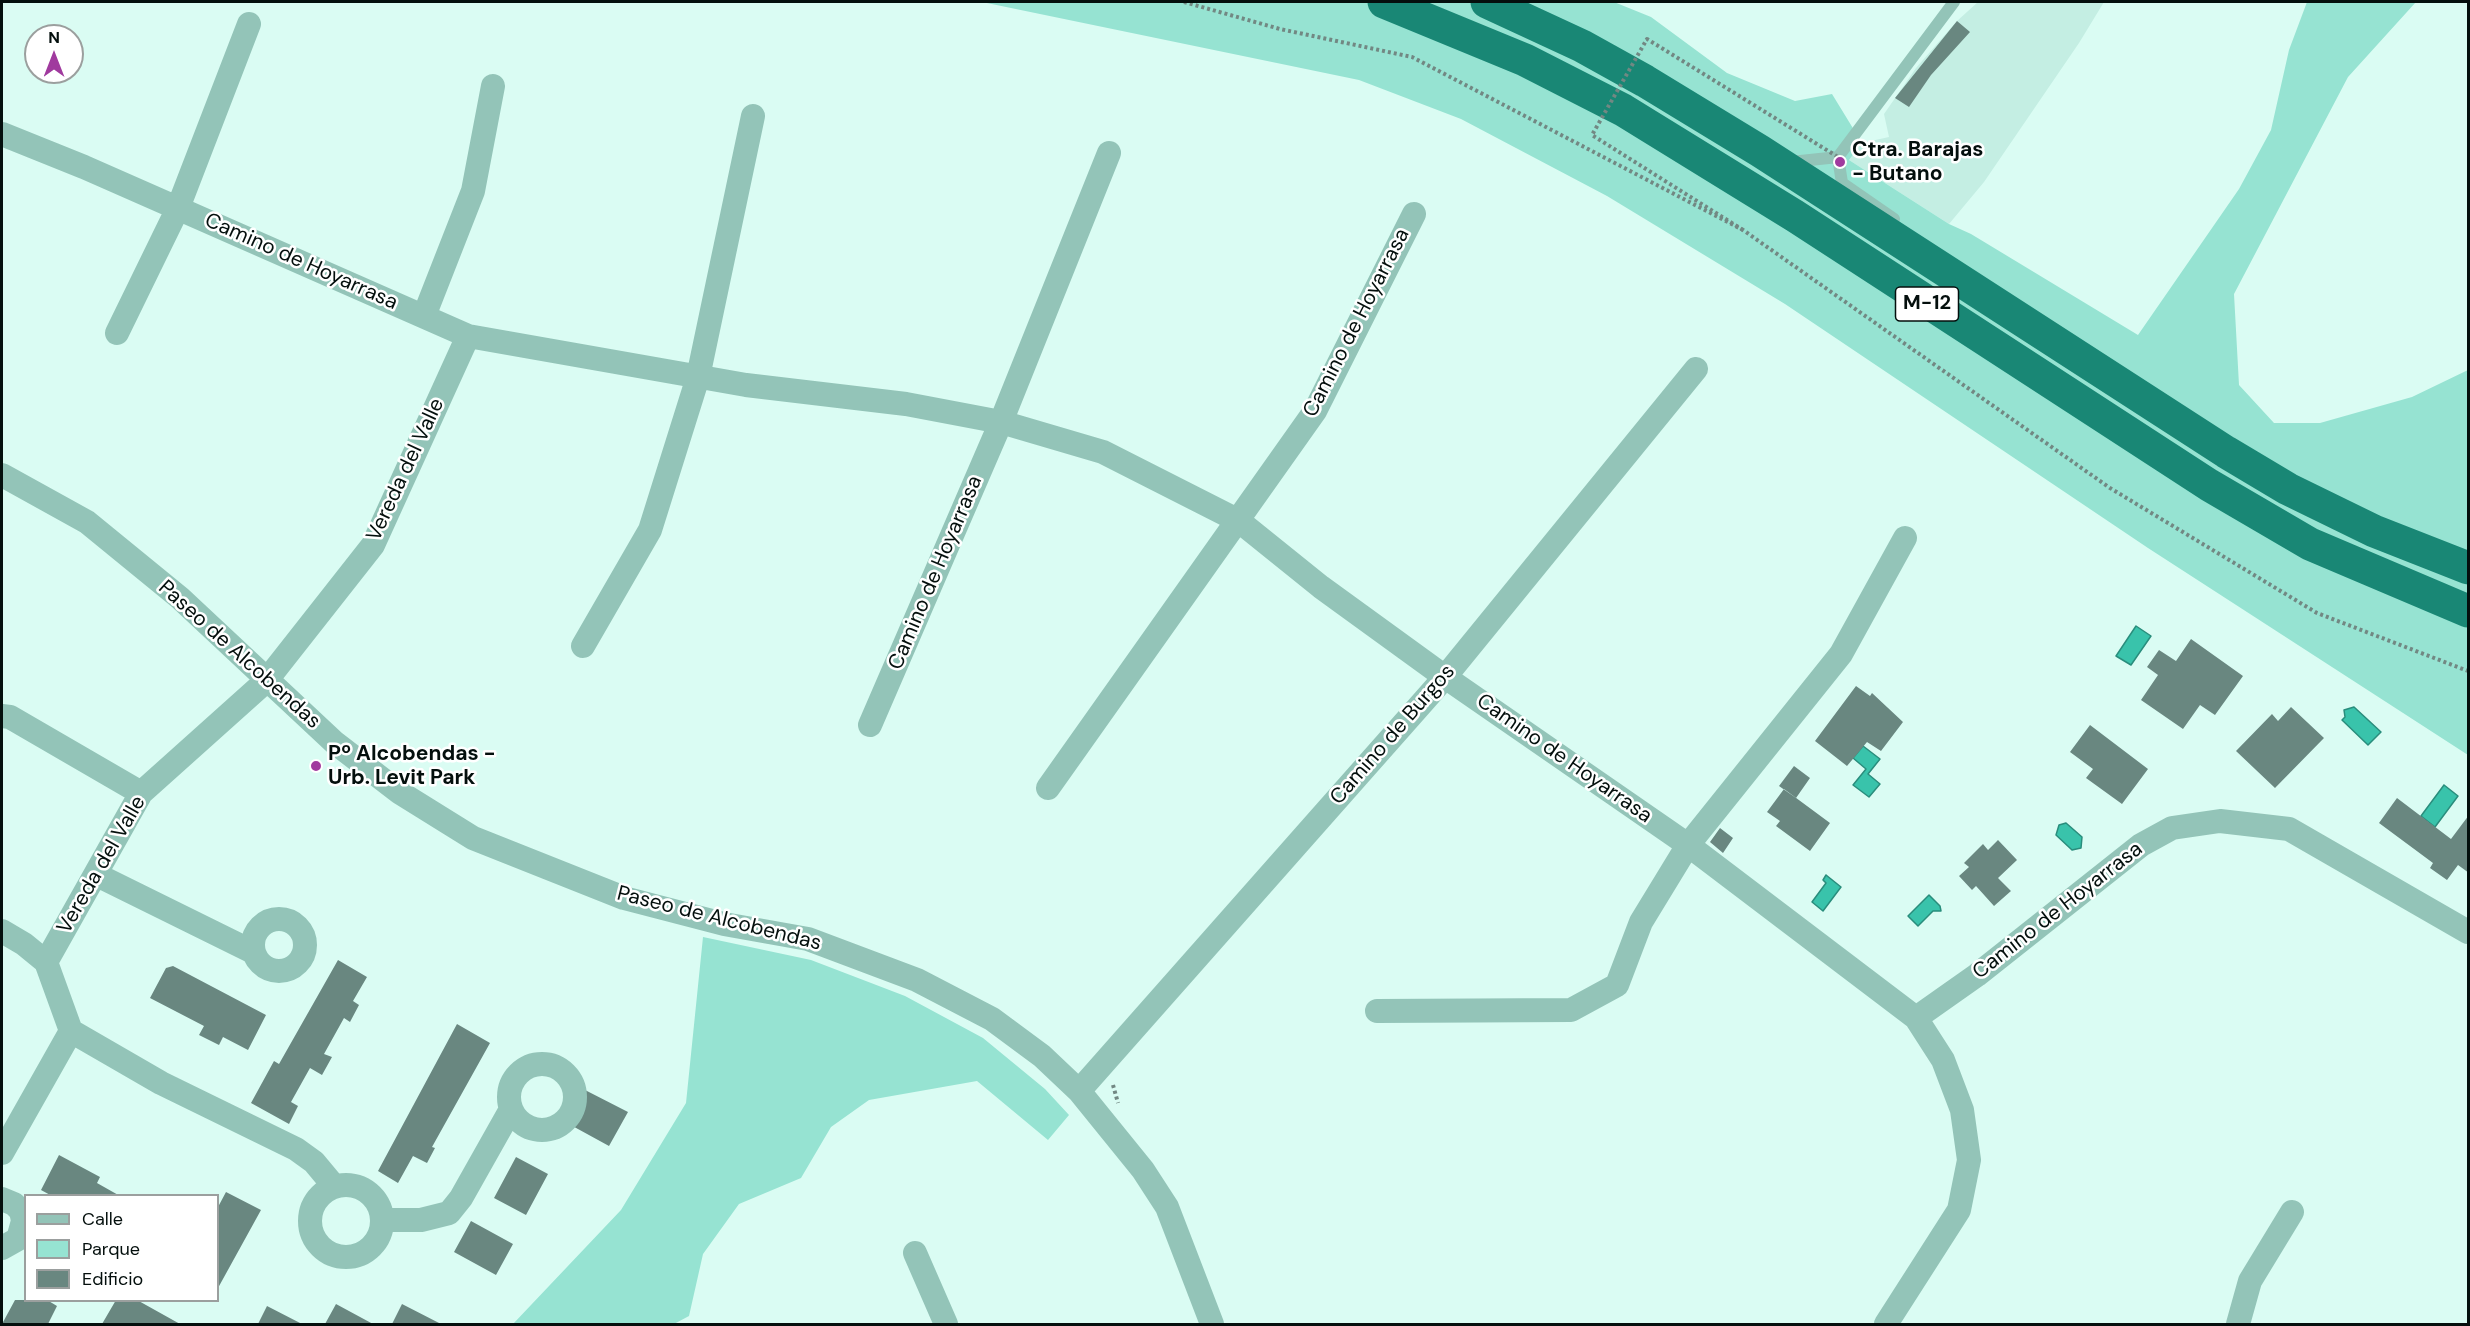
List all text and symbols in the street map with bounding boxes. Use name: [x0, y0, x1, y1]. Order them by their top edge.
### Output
north arrow: [24, 24, 84, 84]
text: N: [48, 27, 60, 48]
place label: Ctra. Barajas - Butano: [1852, 137, 1984, 187]
marker: Ctra. Barajas - Butano: [1833, 155, 1847, 169]
street label: Camino de Hoyarrasa: [201, 208, 401, 316]
street label: Camino de Hoyarrasa: [1298, 224, 1416, 422]
road number: M-12: [1896, 287, 1958, 321]
street label: Vereda del Valle: [362, 394, 450, 546]
street label: Camino de Hoyarrasa: [884, 472, 988, 674]
street label: Paseo de Alcobendas: [153, 575, 325, 735]
street label: Camino de Burgos: [1325, 660, 1461, 810]
street label: Camino de Hoyarrasa: [1471, 689, 1657, 829]
place label: Pº Alcobendas - Urb. Levit Park: [328, 741, 496, 791]
marker: Pº Alcobendas - Urb. Levit Park: [309, 759, 323, 773]
street label: Vereda del Valle: [52, 792, 152, 938]
street label: Camino de Hoyarrasa: [1968, 837, 2148, 985]
street label: Paseo de Alcobendas: [614, 881, 824, 957]
legend: [24, 1194, 219, 1302]
text: Calle: [82, 1207, 123, 1231]
text: Parque: [82, 1237, 140, 1261]
text: Edificio: [82, 1267, 143, 1291]

